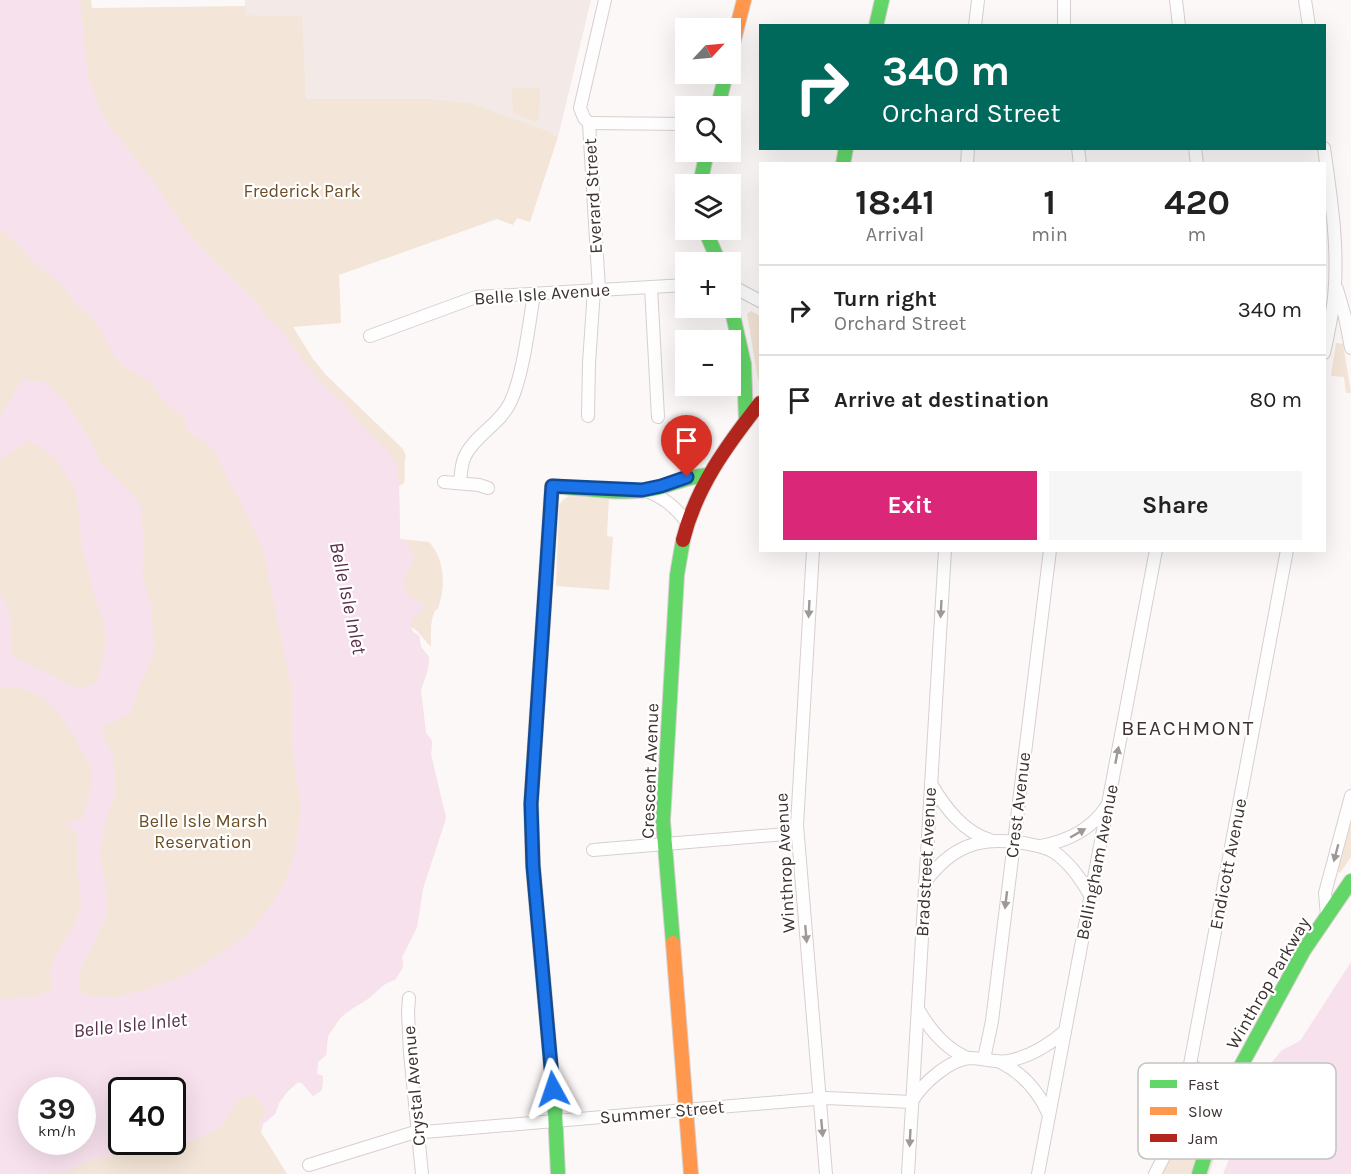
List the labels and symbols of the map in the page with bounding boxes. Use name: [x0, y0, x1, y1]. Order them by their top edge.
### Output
north arrow: [675, 18, 741, 84]
street label: Everard Street: [579, 137, 607, 254]
park label: Frederick Park: [243, 180, 361, 202]
street label: Belle Isle Avenue: [473, 278, 611, 310]
pin: [661, 415, 712, 477]
water label: Belle Isle Inlet: [325, 540, 371, 656]
one-way arrow: [805, 599, 814, 618]
one-way arrow: [937, 599, 946, 618]
street label: Crescent Avenue: [637, 703, 663, 839]
district label: BEACHMONT: [1121, 716, 1255, 740]
one-way arrow: [1113, 745, 1122, 764]
street label: Crest Avenue: [1001, 751, 1035, 859]
street label: Bellingham Avenue: [1071, 782, 1123, 942]
street label: Bradstreet Avenue: [911, 787, 941, 937]
street label: Winthrop Avenue: [770, 792, 800, 934]
street label: Endicott Avenue: [1204, 797, 1252, 931]
park label: Belle Isle Marsh Reservation: [138, 810, 268, 853]
one-way arrow: [1070, 828, 1087, 838]
one-way arrow: [1330, 844, 1340, 862]
one-way arrow: [1002, 890, 1011, 909]
street label: Winthrop Parkway: [1221, 912, 1315, 1053]
one-way arrow: [801, 924, 811, 943]
water label: Belle Isle Inlet: [72, 1008, 188, 1042]
street label: Crystal Avenue: [398, 1025, 430, 1147]
position arrow: [521, 1057, 585, 1121]
legend: [1138, 1063, 1336, 1159]
text: Fast: [1188, 1075, 1219, 1094]
speed limit sign: 40: [108, 1077, 186, 1155]
street label: Summer Street: [599, 1096, 725, 1128]
text: Slow: [1188, 1102, 1223, 1121]
one-way arrow: [817, 1118, 827, 1137]
one-way arrow: [905, 1128, 915, 1147]
text: Jam: [1188, 1129, 1218, 1148]

